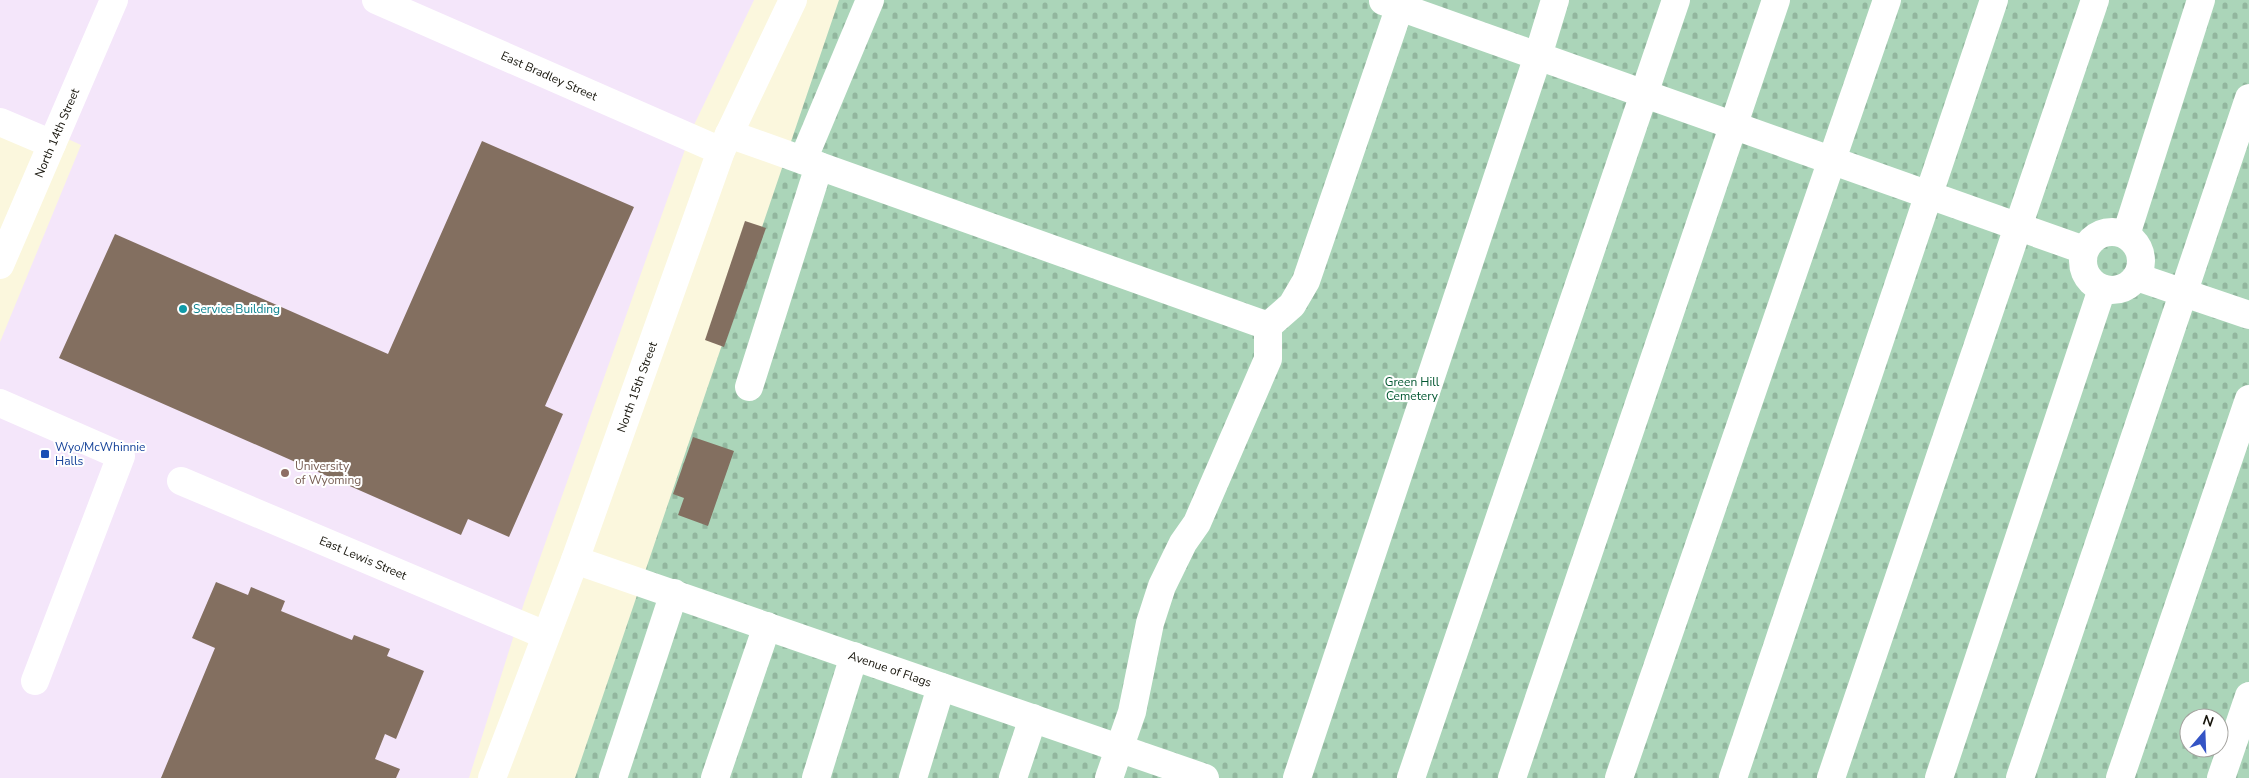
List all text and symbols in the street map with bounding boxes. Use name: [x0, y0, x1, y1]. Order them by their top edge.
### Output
street label: East Bradley Street: [498, 48, 600, 105]
street label: North 14th Street: [31, 85, 83, 180]
place label: Service Building: [193, 301, 280, 317]
marker: Service Building: [177, 303, 189, 315]
street label: North 15th Street: [613, 339, 661, 435]
park label: Green Hill Cemetery: [1385, 374, 1440, 404]
place label: Wyo/McWhinnie Halls: [55, 439, 145, 469]
marker: Wyo/McWhinnie Halls: [39, 448, 51, 460]
place label: University of Wyoming: [295, 458, 361, 488]
marker: University of Wyoming: [279, 467, 291, 479]
street label: East Lewis Street: [317, 532, 410, 584]
street label: Avenue of Flags: [846, 647, 934, 691]
north arrow: [2179, 708, 2229, 758]
text: N: [2200, 710, 2216, 732]

